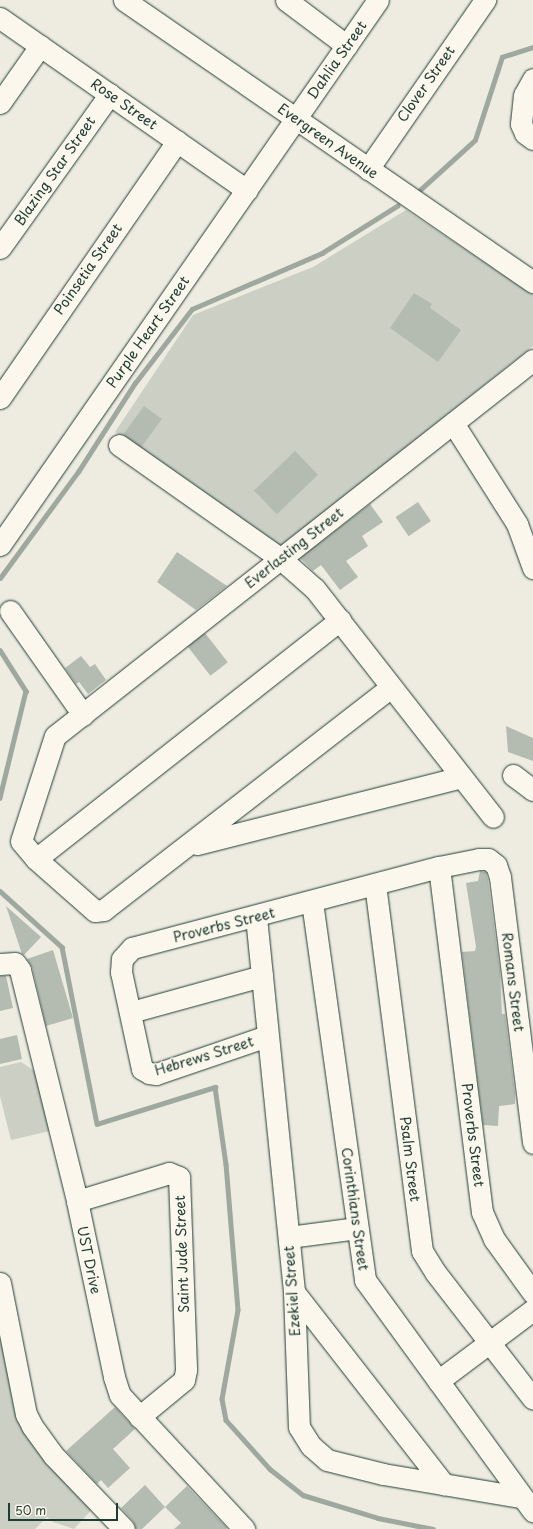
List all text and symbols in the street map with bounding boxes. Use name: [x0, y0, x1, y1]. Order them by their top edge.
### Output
street label: Dahlia Street: [304, 18, 370, 102]
street label: Clover Street: [394, 43, 458, 125]
street label: Rose Street: [88, 75, 160, 133]
street label: Evergreen Avenue: [274, 100, 382, 182]
street label: Blazing Star Street: [11, 113, 99, 229]
street label: Poinsetia Street: [50, 220, 126, 318]
street label: Purple Heart Street: [103, 273, 193, 391]
street label: Everlasting Street: [241, 504, 347, 592]
street label: Proverbs Street: [171, 904, 277, 946]
street label: Romans Street: [499, 932, 527, 1032]
street label: Hebrews Street: [152, 1033, 256, 1079]
street label: Proverbs Street: [458, 1082, 488, 1188]
street label: Psalm Street: [396, 1115, 424, 1203]
street label: Corinthians Street: [338, 1147, 372, 1271]
street label: Saint Jude Street: [172, 1195, 192, 1313]
street label: UST Drive: [74, 1224, 104, 1296]
street label: Ezekiel Street: [280, 1245, 304, 1337]
scale bar: [10, 1495, 120, 1521]
text: 50 m: [15, 1501, 46, 1519]

